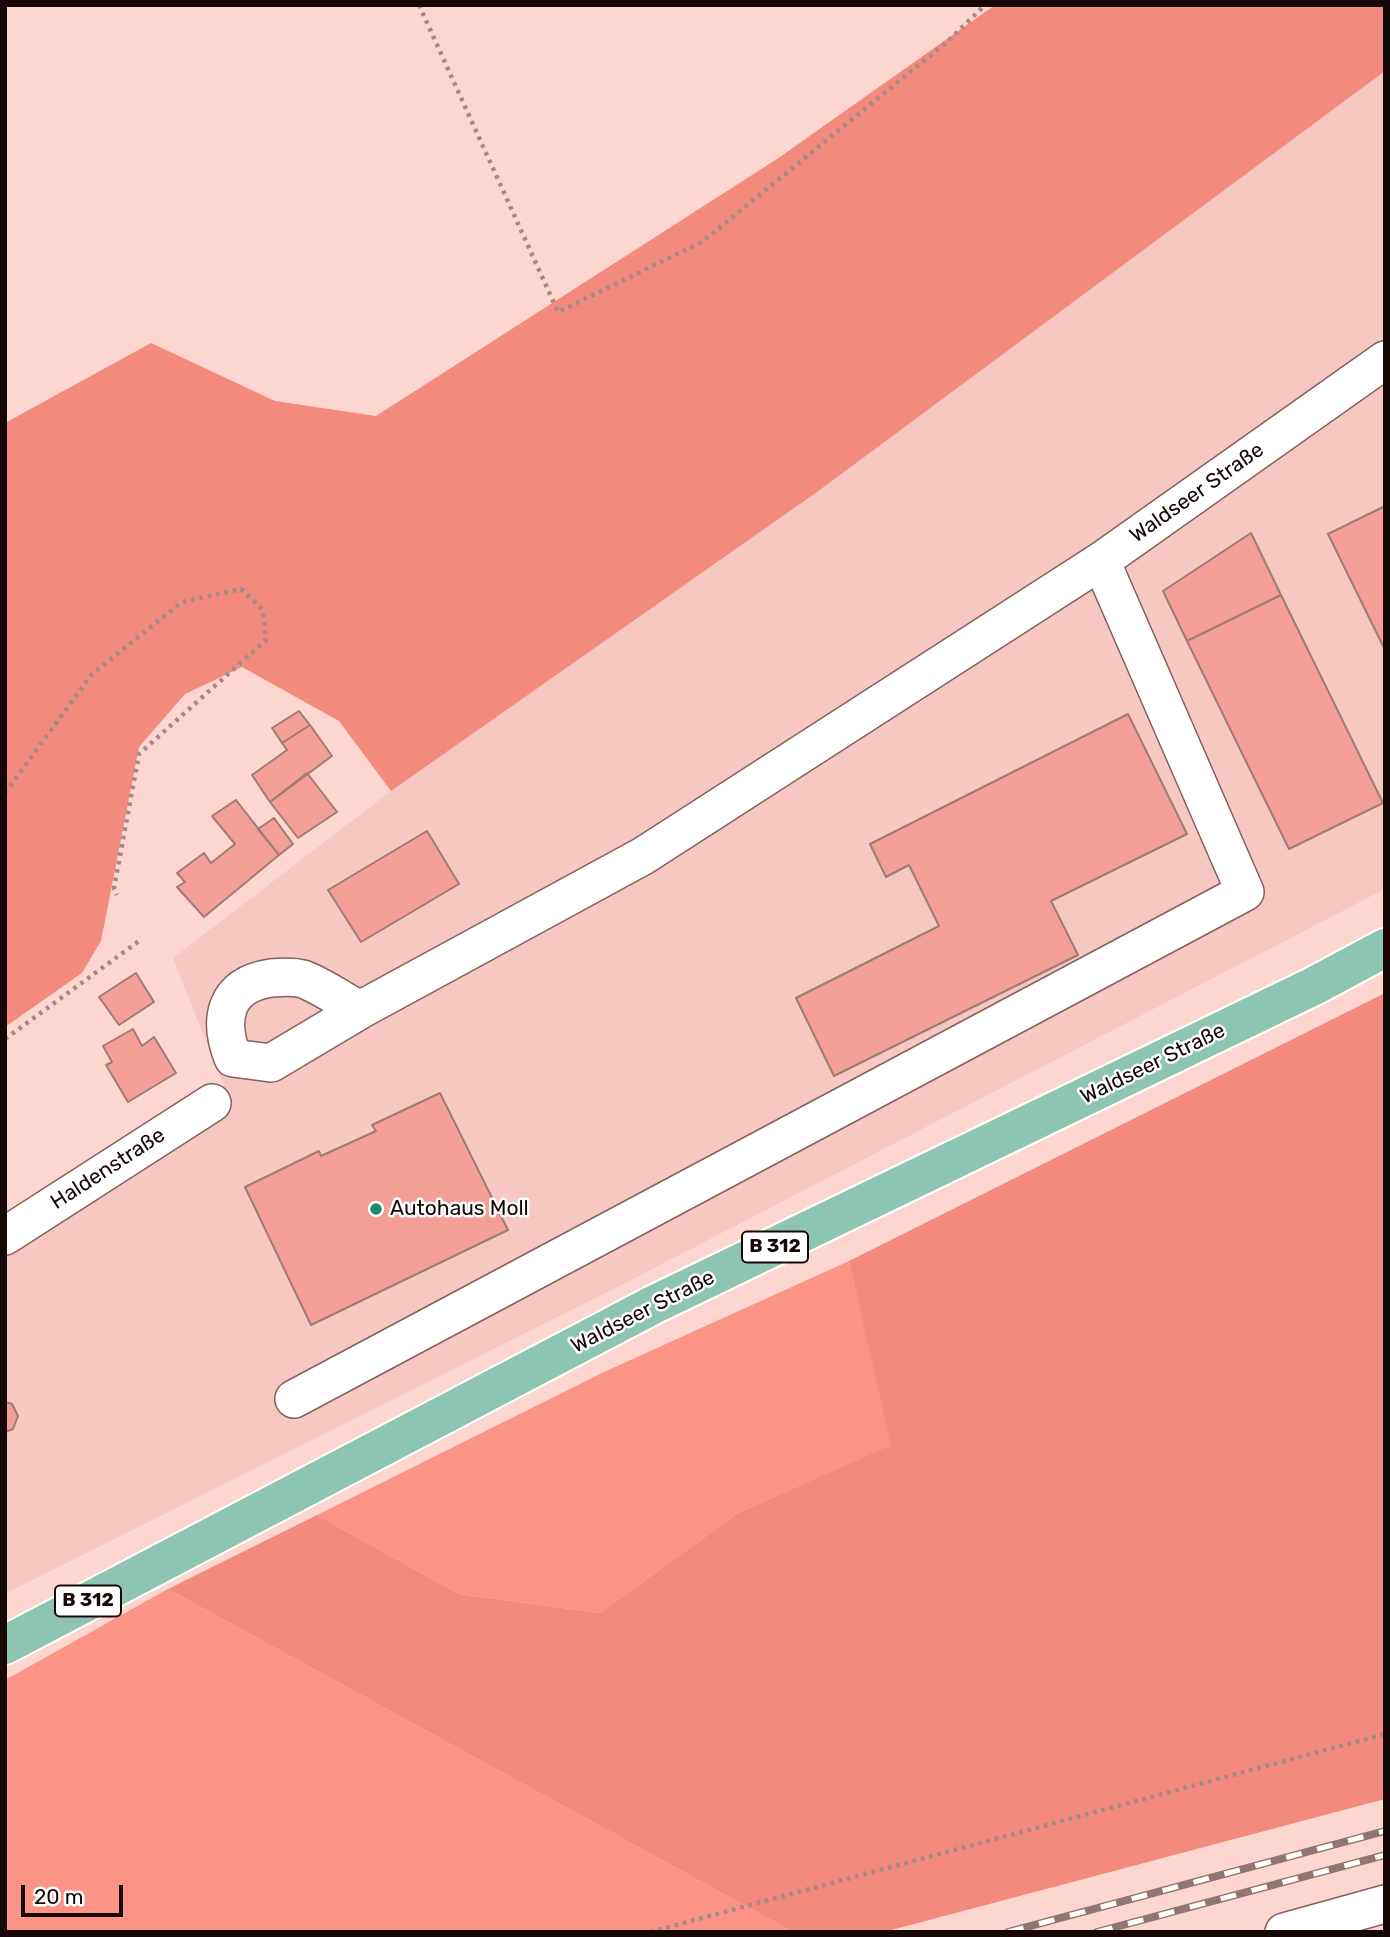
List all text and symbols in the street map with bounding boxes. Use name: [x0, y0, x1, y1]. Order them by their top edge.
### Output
street label: Waldseer Straße: [1125, 437, 1269, 549]
street label: Waldseer Straße: [1077, 1018, 1229, 1110]
street label: Haldenstraße: [46, 1123, 170, 1215]
place label: Autohaus Moll: [390, 1196, 529, 1222]
marker: Autohaus Moll: [368, 1201, 384, 1217]
road number: B 312: [742, 1232, 808, 1262]
street label: Waldseer Straße: [567, 1265, 719, 1359]
road number: B 312: [55, 1586, 121, 1616]
scale bar: [24, 1870, 126, 1914]
text: 20 m: [34, 1884, 83, 1909]

